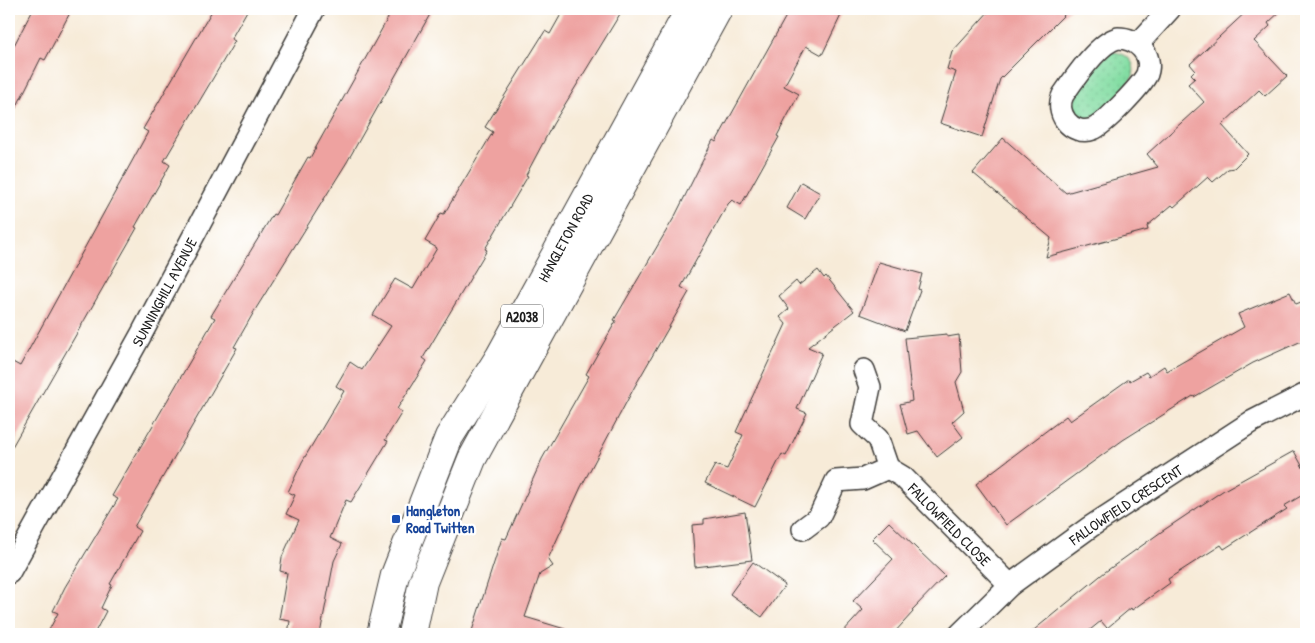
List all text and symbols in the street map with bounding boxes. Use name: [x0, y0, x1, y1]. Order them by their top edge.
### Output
street label: HANGLETON ROAD: [532, 188, 598, 285]
street label: SUNNINGHILL AVENUE: [126, 233, 202, 350]
road number: A2038: [501, 304, 543, 328]
street label: FALLOWFIELD CRESCENT: [1064, 459, 1187, 550]
street label: FALLOWFIELD CLOSE: [903, 477, 996, 571]
place label: Hangleton Road Twitten: [406, 500, 475, 538]
marker: Hangleton Road Twitten: [390, 513, 402, 525]

